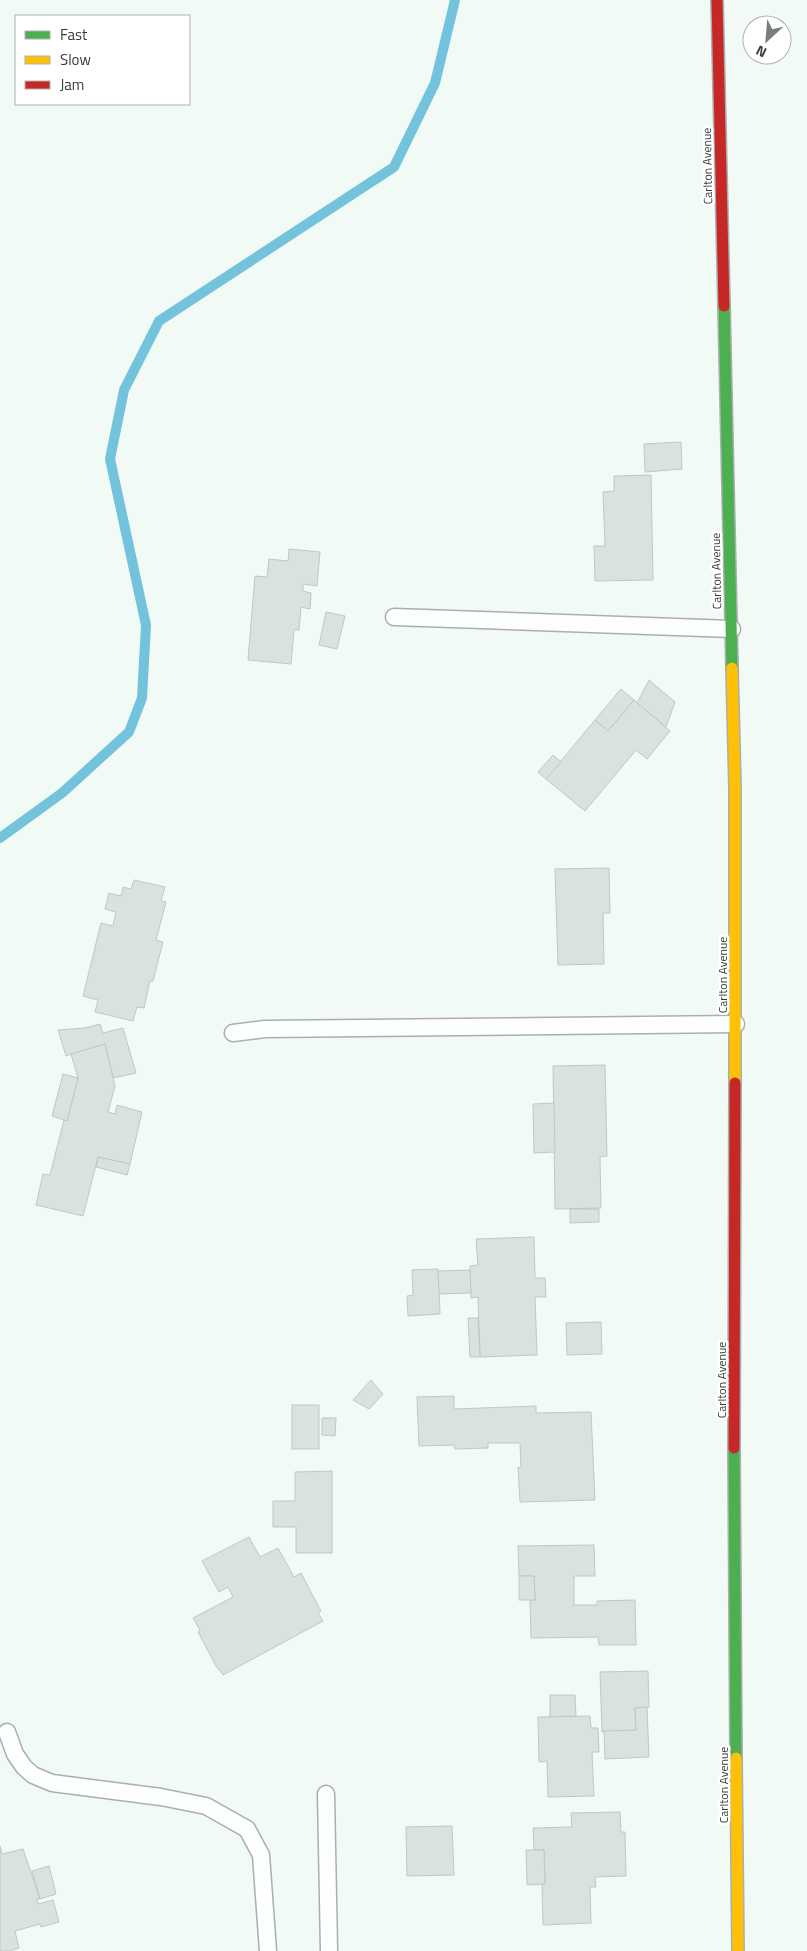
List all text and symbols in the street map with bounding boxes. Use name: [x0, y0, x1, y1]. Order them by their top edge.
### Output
legend: [15, 15, 190, 105]
north arrow: [742, 15, 792, 65]
text: Fast: [60, 23, 88, 46]
text: N: [752, 41, 770, 64]
text: Slow: [60, 48, 91, 71]
text: Jam: [60, 73, 84, 96]
street label: Carlton Avenue: [697, 128, 717, 204]
street label: Carlton Avenue: [706, 533, 726, 609]
street label: Carlton Avenue: [713, 937, 732, 1013]
street label: Carlton Avenue: [712, 1342, 731, 1418]
street label: Carlton Avenue: [714, 1747, 733, 1823]

